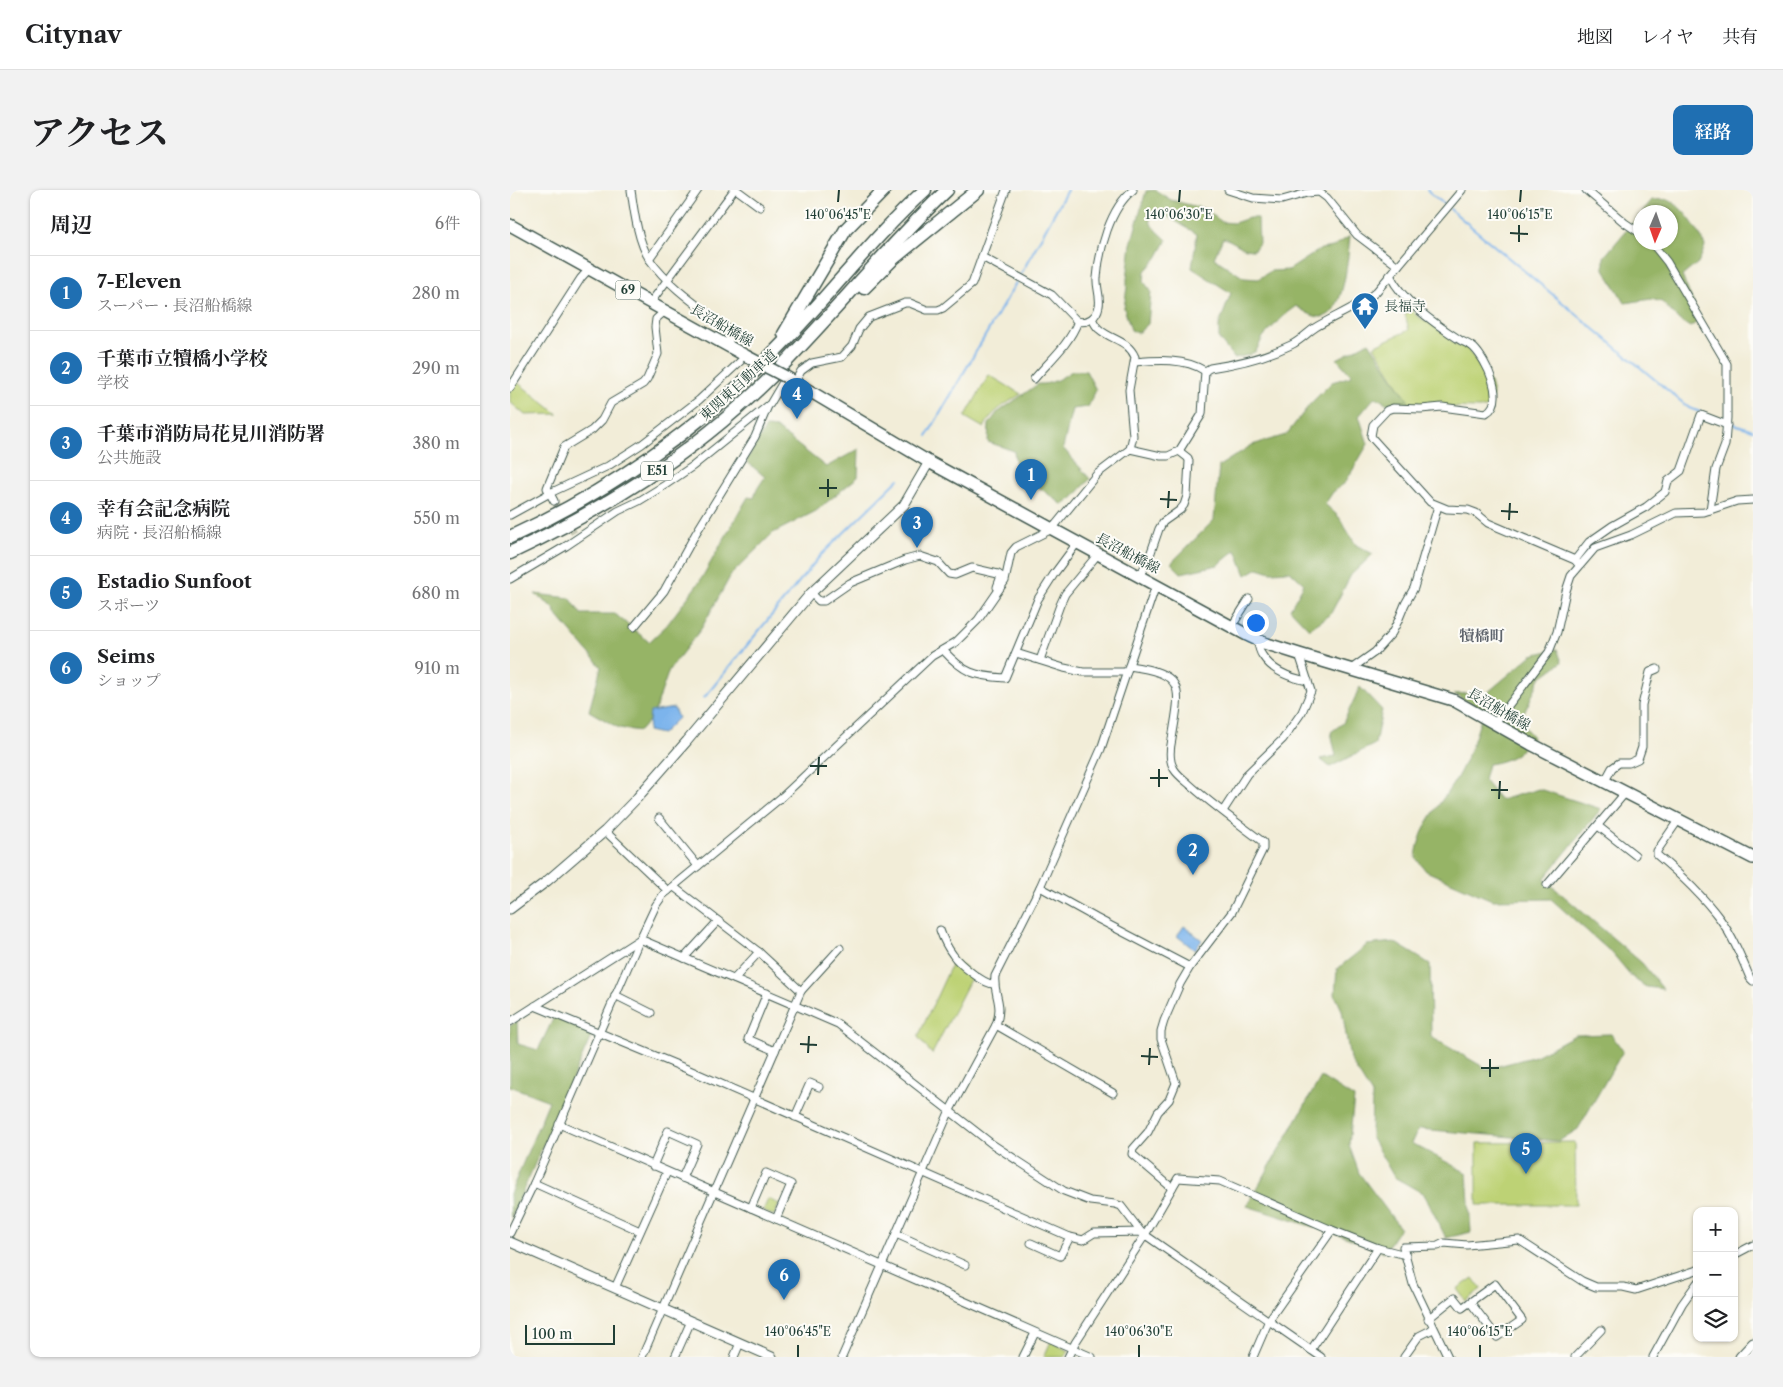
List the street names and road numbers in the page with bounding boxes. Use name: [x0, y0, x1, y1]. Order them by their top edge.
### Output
road number: 69: [616, 280, 640, 300]
street label: 長沼船橋線: [687, 300, 757, 350]
street label: 東関東自動車道: [696, 346, 780, 424]
road number: E51: [641, 462, 673, 480]
street label: 長沼船橋線: [1093, 529, 1163, 577]
street label: 長沼船橋線: [1464, 684, 1534, 734]

